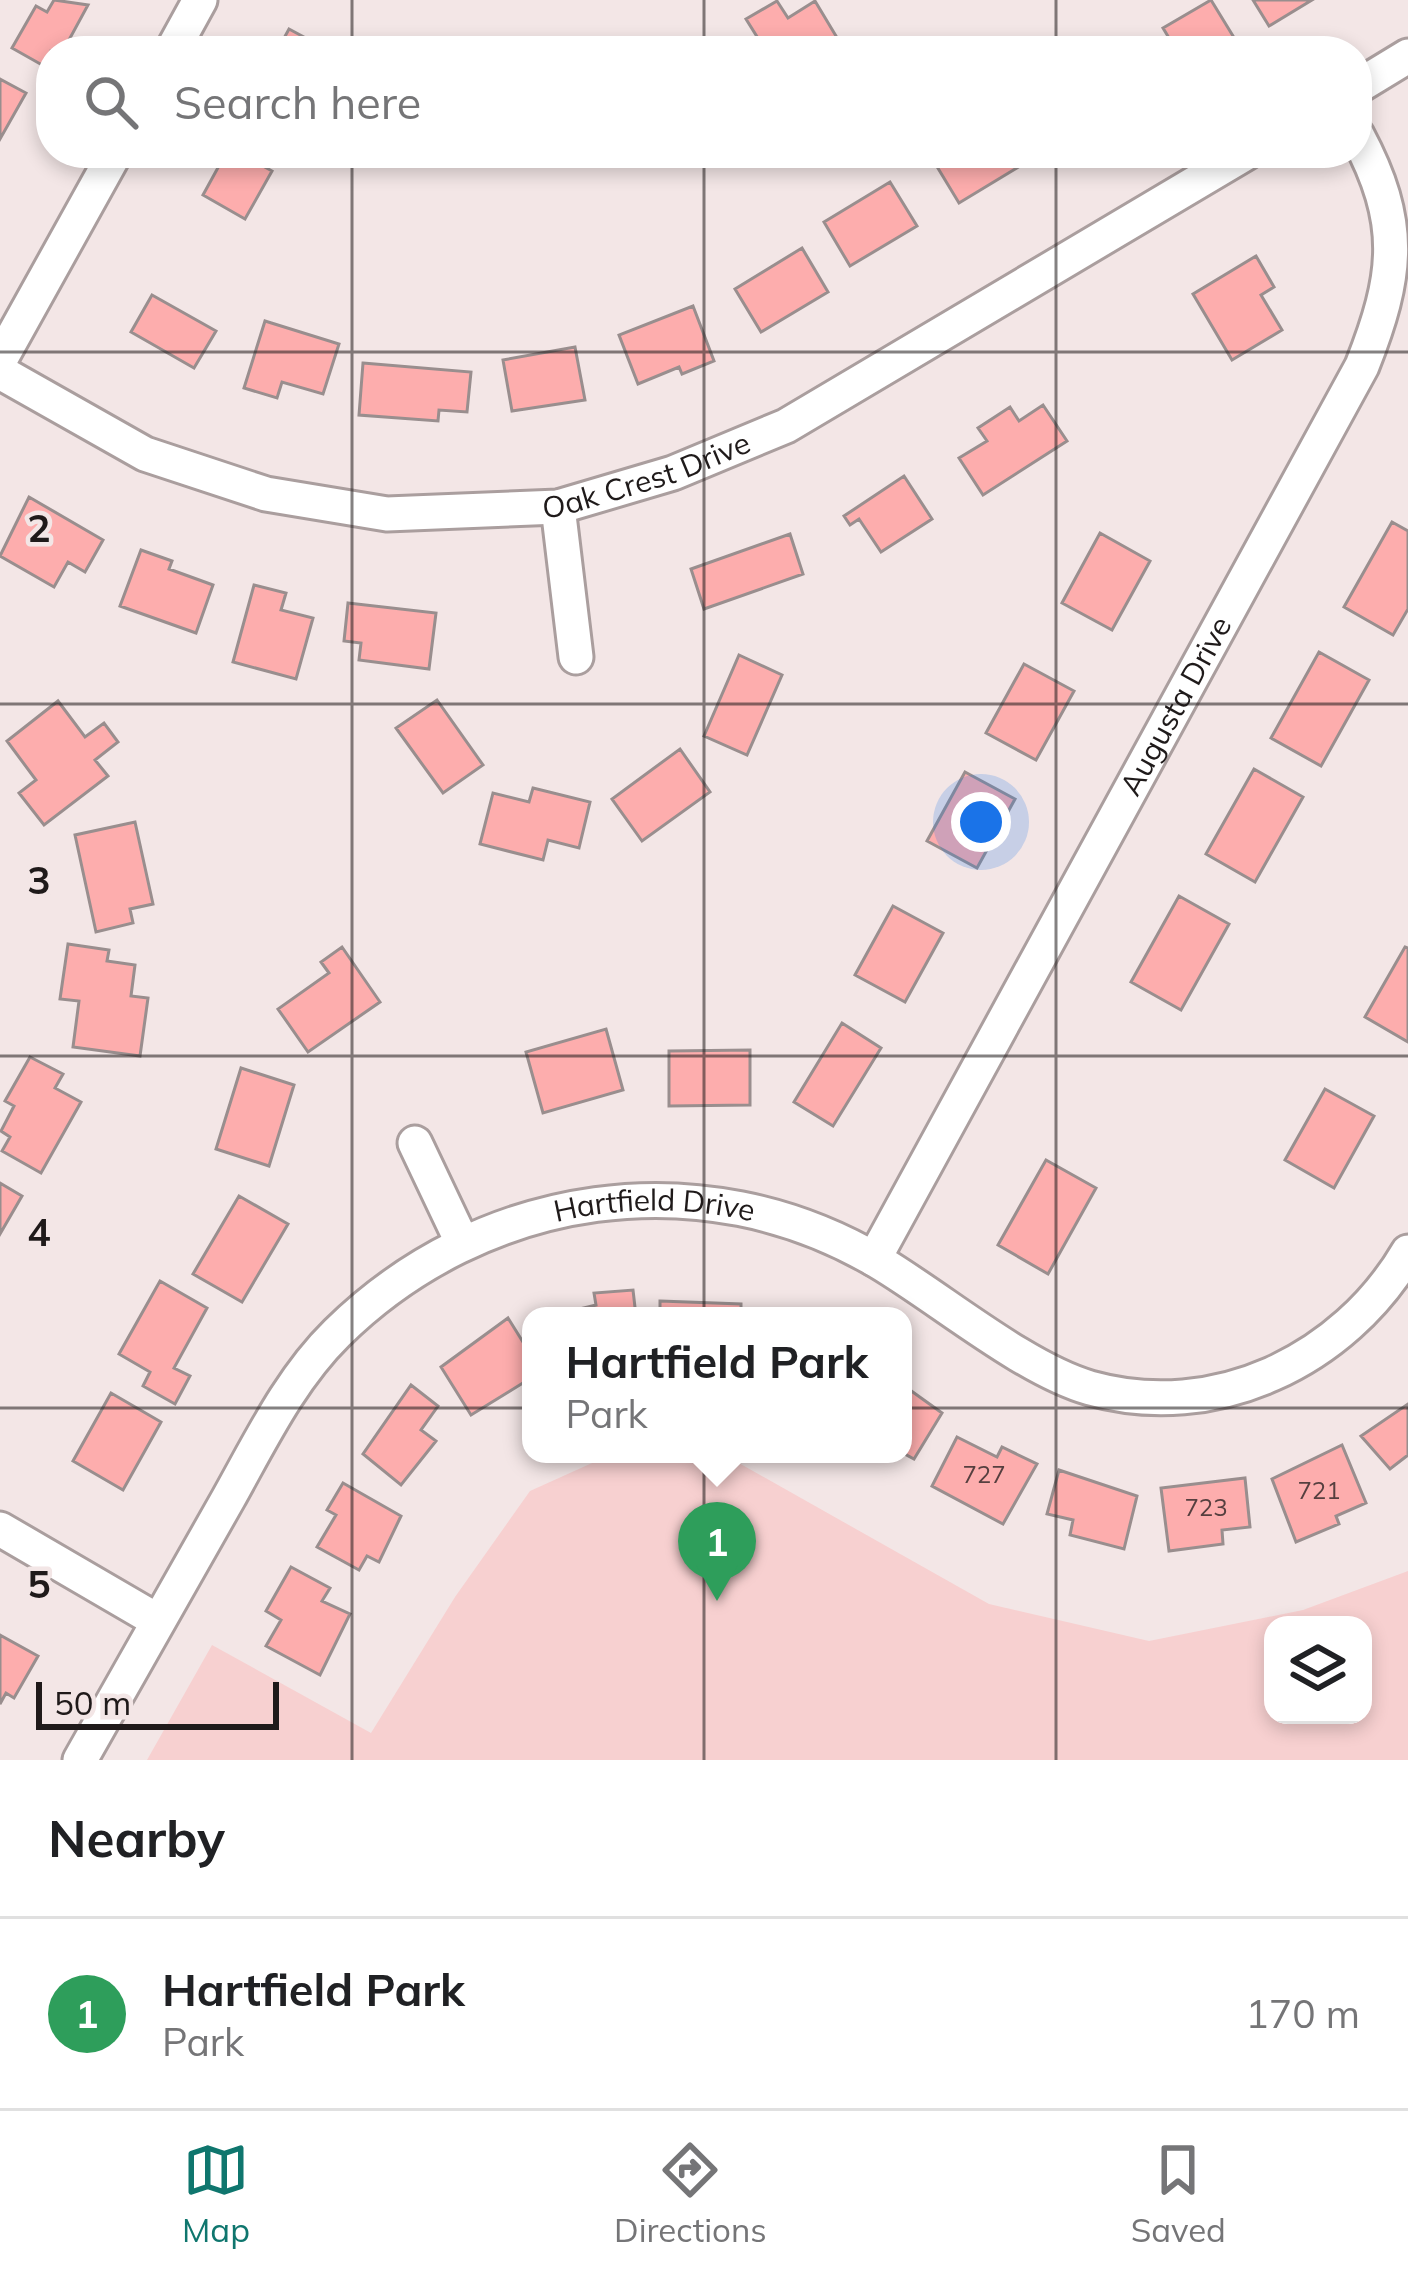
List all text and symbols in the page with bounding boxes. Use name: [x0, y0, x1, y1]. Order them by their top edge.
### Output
search box: [36, 36, 1372, 168]
icon: search: [78, 69, 144, 135]
text: Search here: [174, 74, 421, 130]
street label: Oak Crest Drive: [542, 423, 756, 526]
text: 2: [27, 503, 51, 552]
street label: Augusta Drive: [1111, 610, 1239, 802]
your location: [951, 792, 1011, 852]
text: 3: [27, 855, 51, 904]
street label: Hartfield Drive: [550, 1180, 759, 1230]
text: 4: [27, 1207, 51, 1256]
popup: [522, 1307, 912, 1463]
text: Hartfield Park: [566, 1333, 868, 1389]
text: Park: [566, 1389, 648, 1438]
house number: 727: [962, 1459, 1006, 1489]
house number: 721: [1297, 1475, 1341, 1505]
house number: 723: [1184, 1492, 1228, 1522]
pin: 1: [678, 1502, 756, 1601]
text: 5: [27, 1559, 51, 1608]
map controls: [1264, 1616, 1372, 1724]
button: layers: [1264, 1616, 1372, 1724]
scale bar: [36, 1676, 279, 1729]
text: 50 m: [54, 1682, 131, 1723]
text: Nearby: [48, 1806, 225, 1870]
text: Hartfield Park: [162, 1961, 465, 2017]
text: 1: [75, 1989, 99, 2038]
text: 170 m: [1245, 1989, 1360, 2038]
text: Park: [162, 2017, 244, 2066]
tab: Map: [182, 2137, 250, 2250]
tab: Directions: [614, 2137, 767, 2250]
tab: Saved: [1131, 2137, 1226, 2250]

